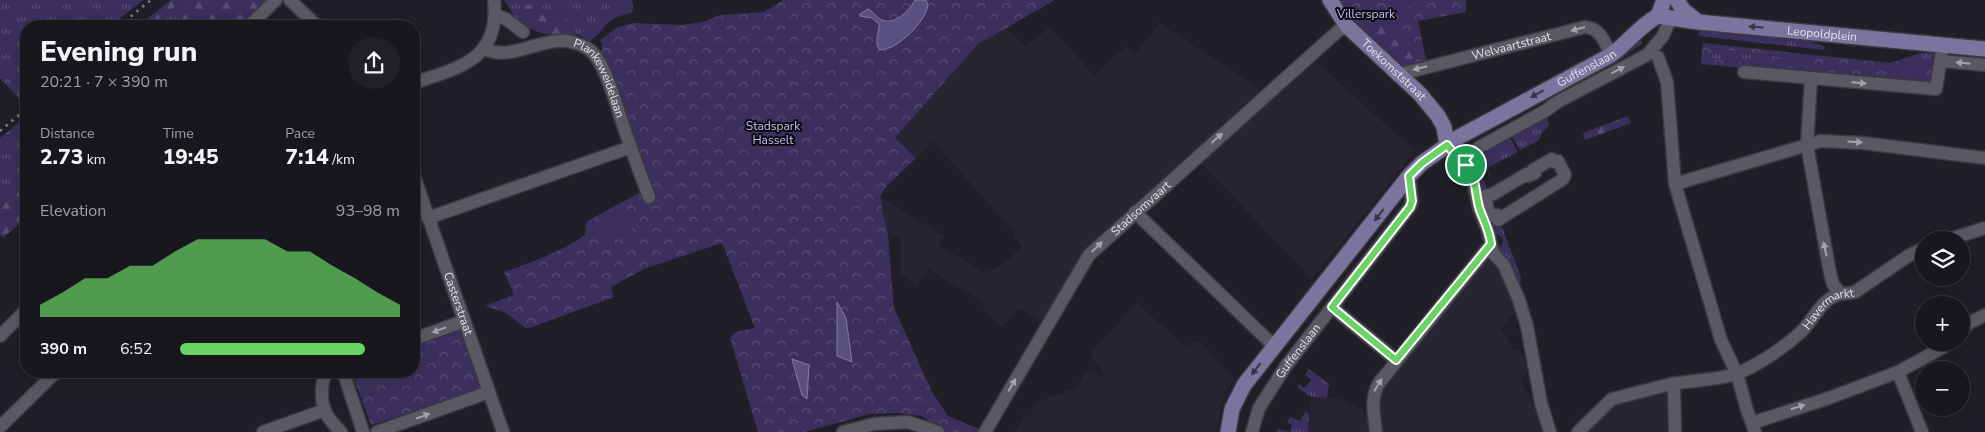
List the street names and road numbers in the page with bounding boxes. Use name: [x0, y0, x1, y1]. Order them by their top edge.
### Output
street label: Leopoldplein: [1786, 22, 1858, 45]
street label: Welvaartstraat: [1470, 28, 1553, 64]
street label: Plankeweidelaan: [571, 35, 628, 120]
street label: Toekomststraat: [1358, 35, 1430, 104]
street label: Guffenslaan: [1554, 46, 1620, 91]
street label: Stadsomvaart: [1107, 177, 1175, 239]
street label: Casterstraat: [440, 270, 477, 338]
street label: Havermarkt: [1799, 284, 1856, 333]
street label: Guffenslaan: [1272, 320, 1324, 382]

